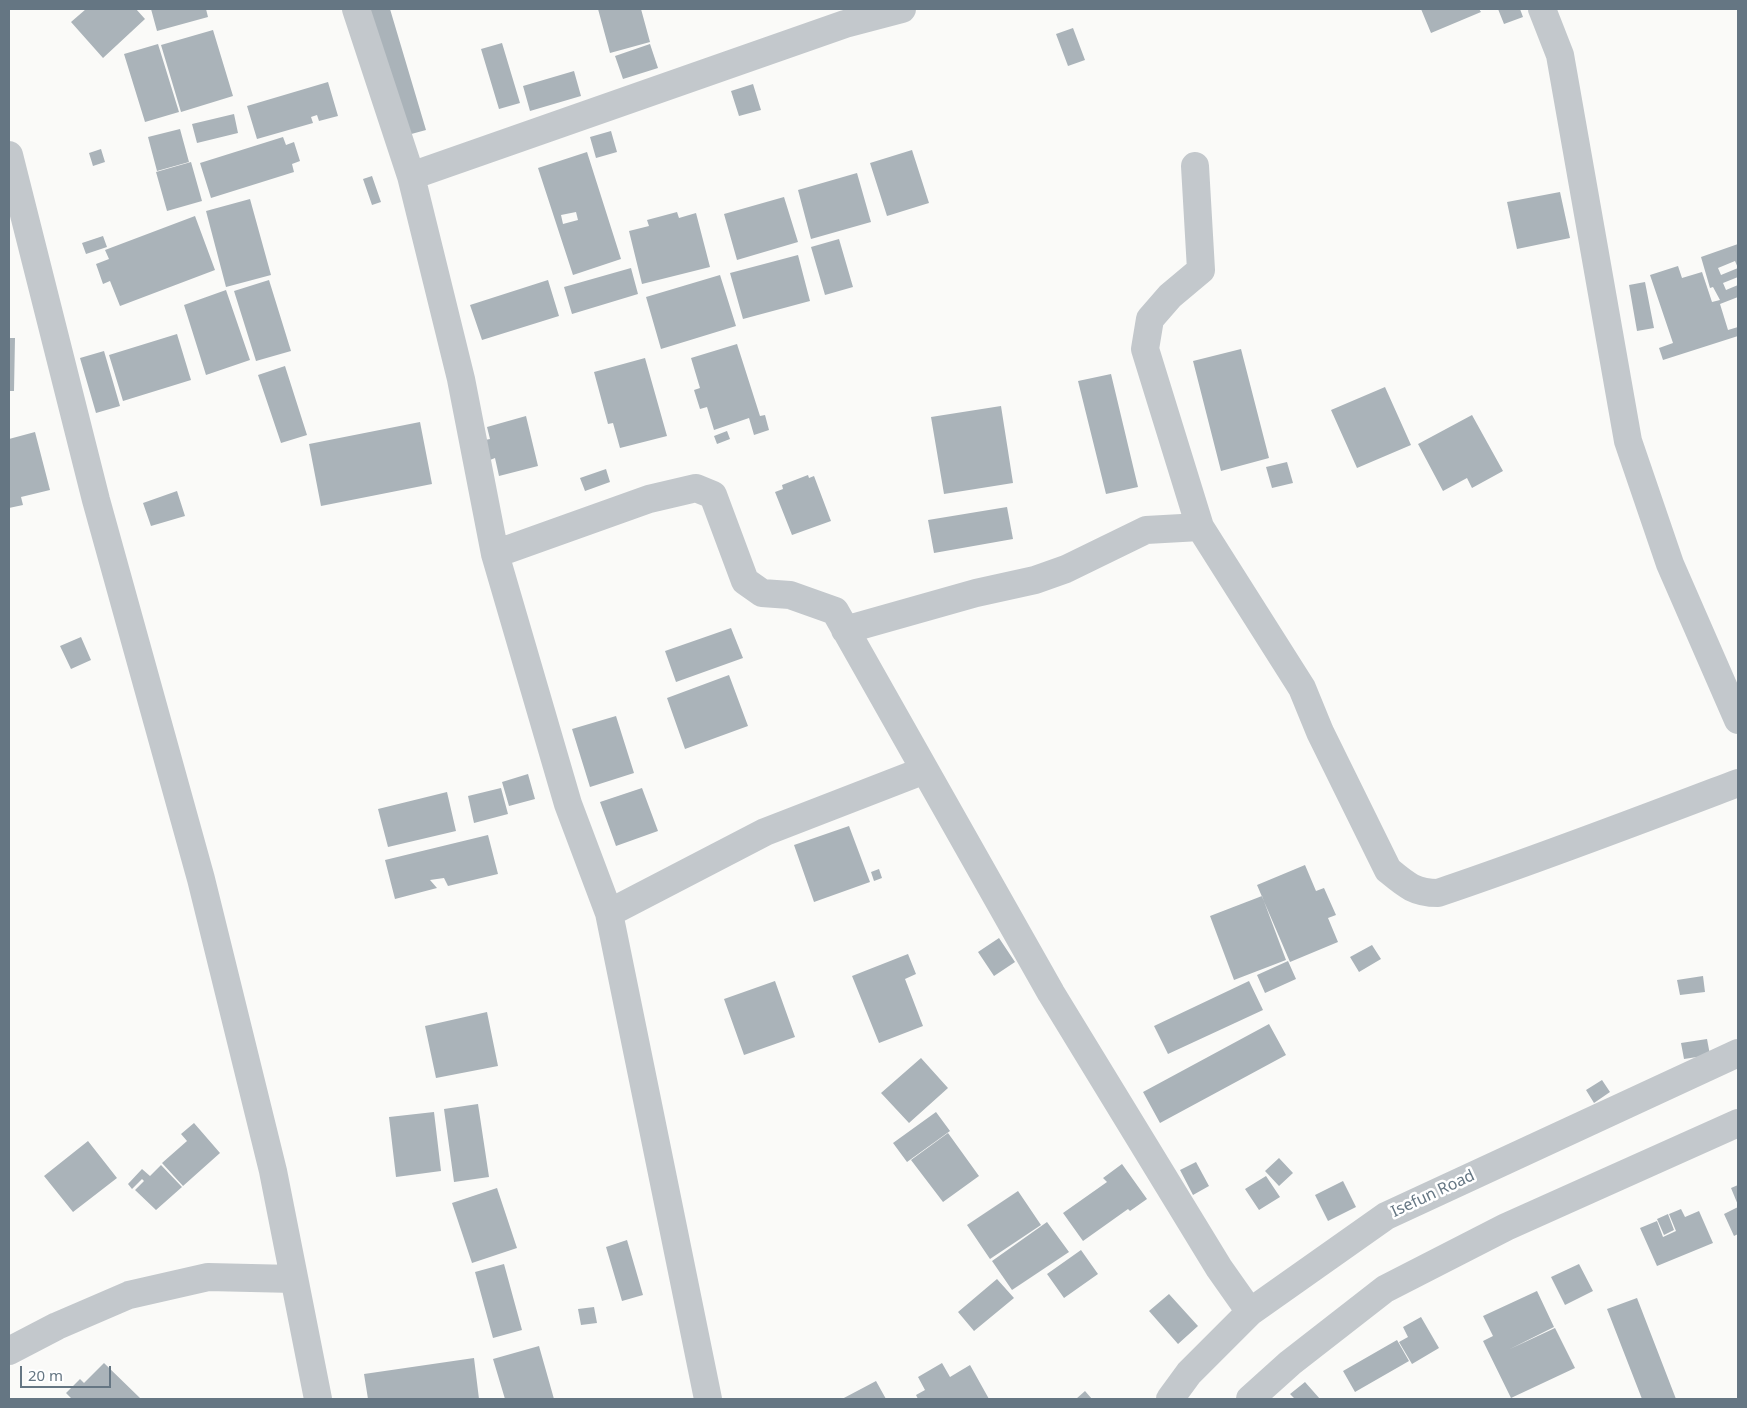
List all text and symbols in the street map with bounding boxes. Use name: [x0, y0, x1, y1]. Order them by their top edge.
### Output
street label: Isefun Road: [1388, 1166, 1478, 1222]
scale bar: [22, 1356, 114, 1388]
text: 20 m: [28, 1365, 63, 1385]

